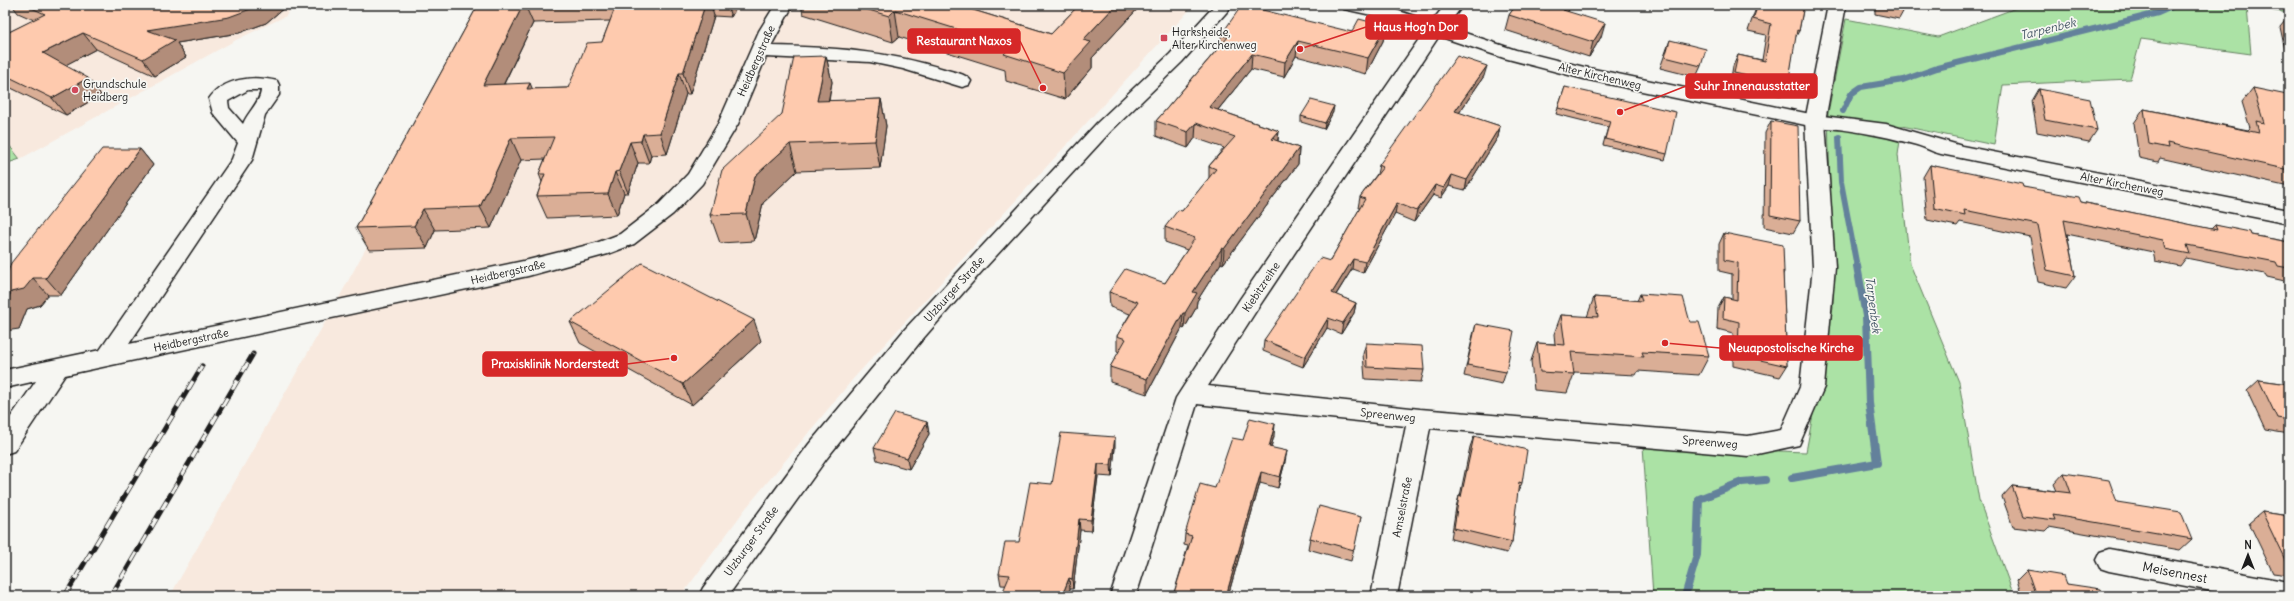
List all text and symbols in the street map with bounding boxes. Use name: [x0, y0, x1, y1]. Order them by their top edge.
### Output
water label: Tarpenbek: [2019, 14, 2078, 43]
callout: Haus Hog'n Dor: [1366, 15, 1467, 39]
text: Haus Hog'n Dor: [1373, 19, 1459, 35]
street label: Heidbergstraße: [734, 23, 778, 99]
place label: Harksheide, Alter Kirchenweg: [1172, 25, 1257, 52]
callout: Restaurant Naxos: [908, 29, 1020, 53]
text: Restaurant Naxos: [916, 33, 1012, 48]
marker: Harksheide, Alter Kirchenweg: [1159, 33, 1169, 43]
street label: Alter Kirchenweg: [1557, 60, 1643, 92]
callout: Suhr Innenausstatter: [1686, 74, 1817, 98]
place label: Grundschule Heidberg: [83, 77, 146, 104]
text: Suhr Innenausstatter: [1694, 78, 1810, 93]
marker: Grundschule Heidberg: [70, 85, 80, 95]
street label: Alter Kirchenweg: [2079, 169, 2165, 199]
street label: Ulzburger Straße: [921, 253, 987, 325]
street label: Heidbergstraße: [469, 257, 547, 287]
street label: Kiebitzreihe: [1239, 259, 1283, 315]
water label: Tarpenbek: [1863, 276, 1885, 335]
street label: Heidbergstraße: [152, 325, 230, 355]
callout: Neuapostolische Kirche: [1720, 336, 1862, 360]
text: Neuapostolische Kirche: [1728, 340, 1854, 356]
callout: Praxisklinik Norderstedt: [483, 352, 627, 376]
text: Praxisklinik Norderstedt: [491, 356, 620, 371]
street label: Spreenweg: [1360, 405, 1416, 425]
street label: Spreenweg: [1682, 433, 1738, 451]
street label: Amselstraße: [1389, 475, 1415, 538]
street label: Ulzburger Straße: [721, 503, 781, 579]
north arrow: [2228, 535, 2268, 575]
text: N: [2244, 538, 2252, 552]
street label: Meisennest: [2141, 558, 2209, 587]

